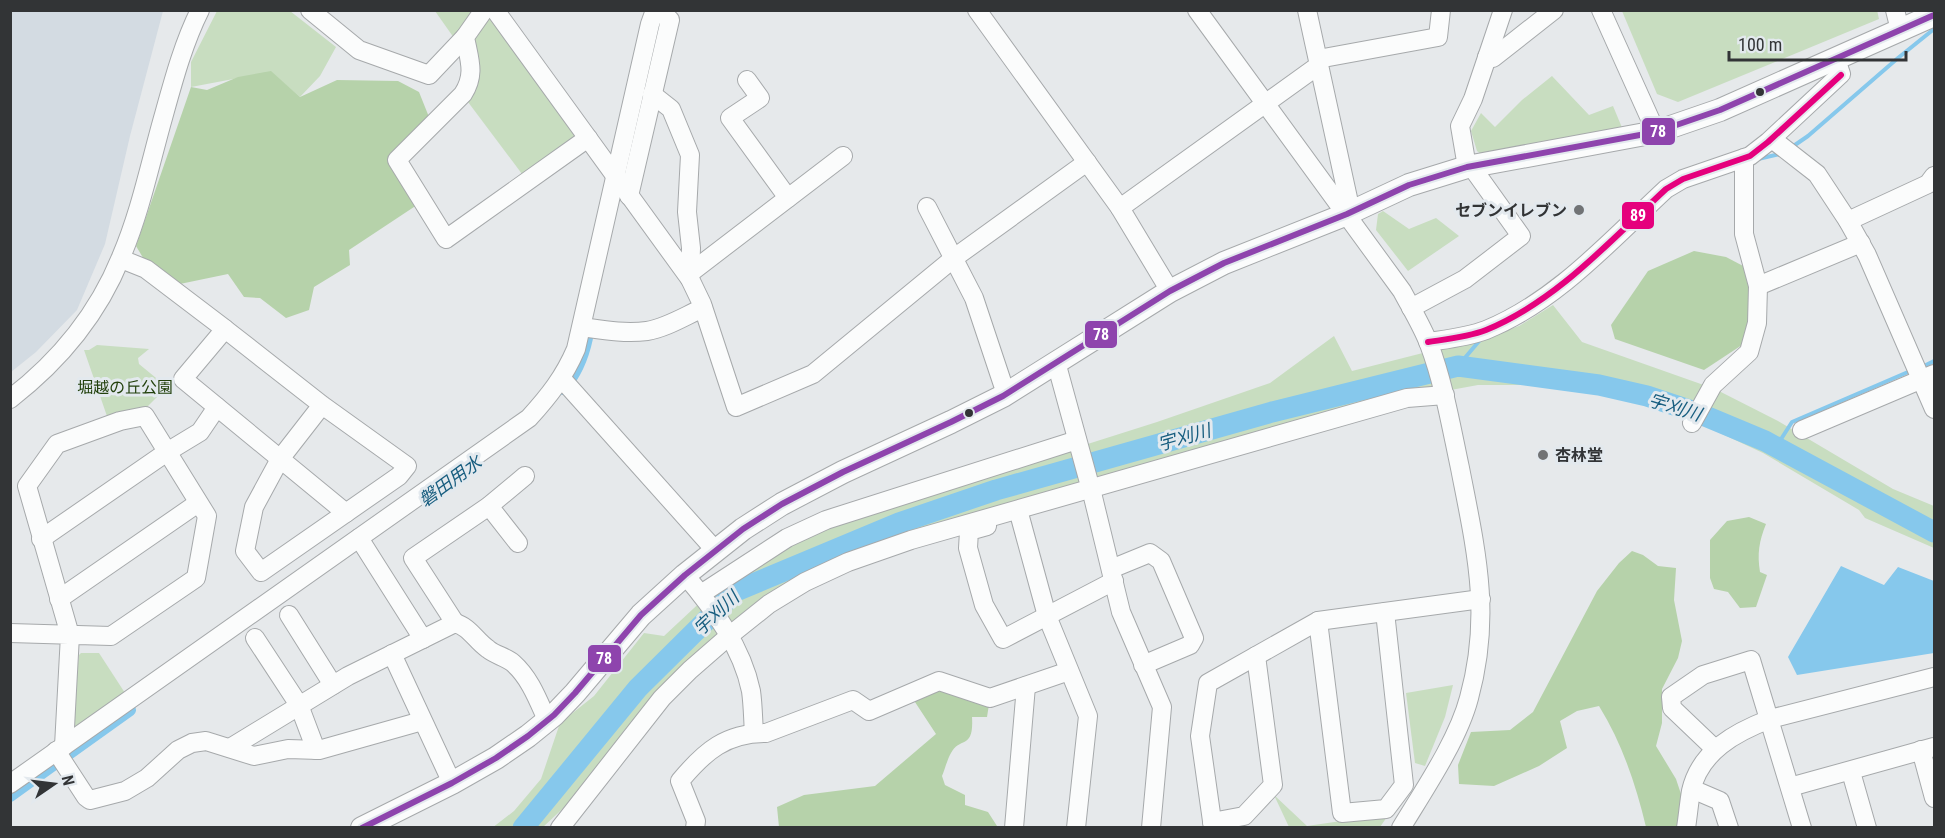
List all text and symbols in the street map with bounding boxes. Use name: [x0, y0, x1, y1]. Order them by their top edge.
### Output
scale bar: [1729, 24, 1906, 62]
text: 100 m: [1738, 34, 1782, 55]
unlabelled marker: [1754, 86, 1766, 98]
line badge: 78: [1641, 117, 1676, 146]
text: 78: [1650, 122, 1666, 141]
place label: セブンイレブン: [1455, 201, 1567, 220]
line badge: 89: [1621, 201, 1655, 230]
marker: セブンイレブン: [1572, 203, 1586, 217]
text: 89: [1630, 206, 1646, 225]
line badge: 78: [1084, 320, 1118, 349]
text: 78: [1093, 325, 1109, 344]
park label: 堀越の丘公園: [77, 378, 173, 397]
water label: 宇刈川: [1646, 389, 1706, 426]
unlabelled marker: [963, 407, 975, 419]
water label: 宇刈川: [1155, 419, 1215, 455]
place label: 杏林堂: [1555, 446, 1603, 465]
marker: 杏林堂: [1536, 448, 1550, 462]
water label: 磐田用水: [415, 450, 487, 511]
water label: 宇刈川: [689, 586, 744, 639]
line badge: 78: [587, 644, 622, 673]
text: 78: [596, 649, 612, 668]
north arrow: [24, 754, 84, 814]
text: N: [58, 773, 78, 788]

